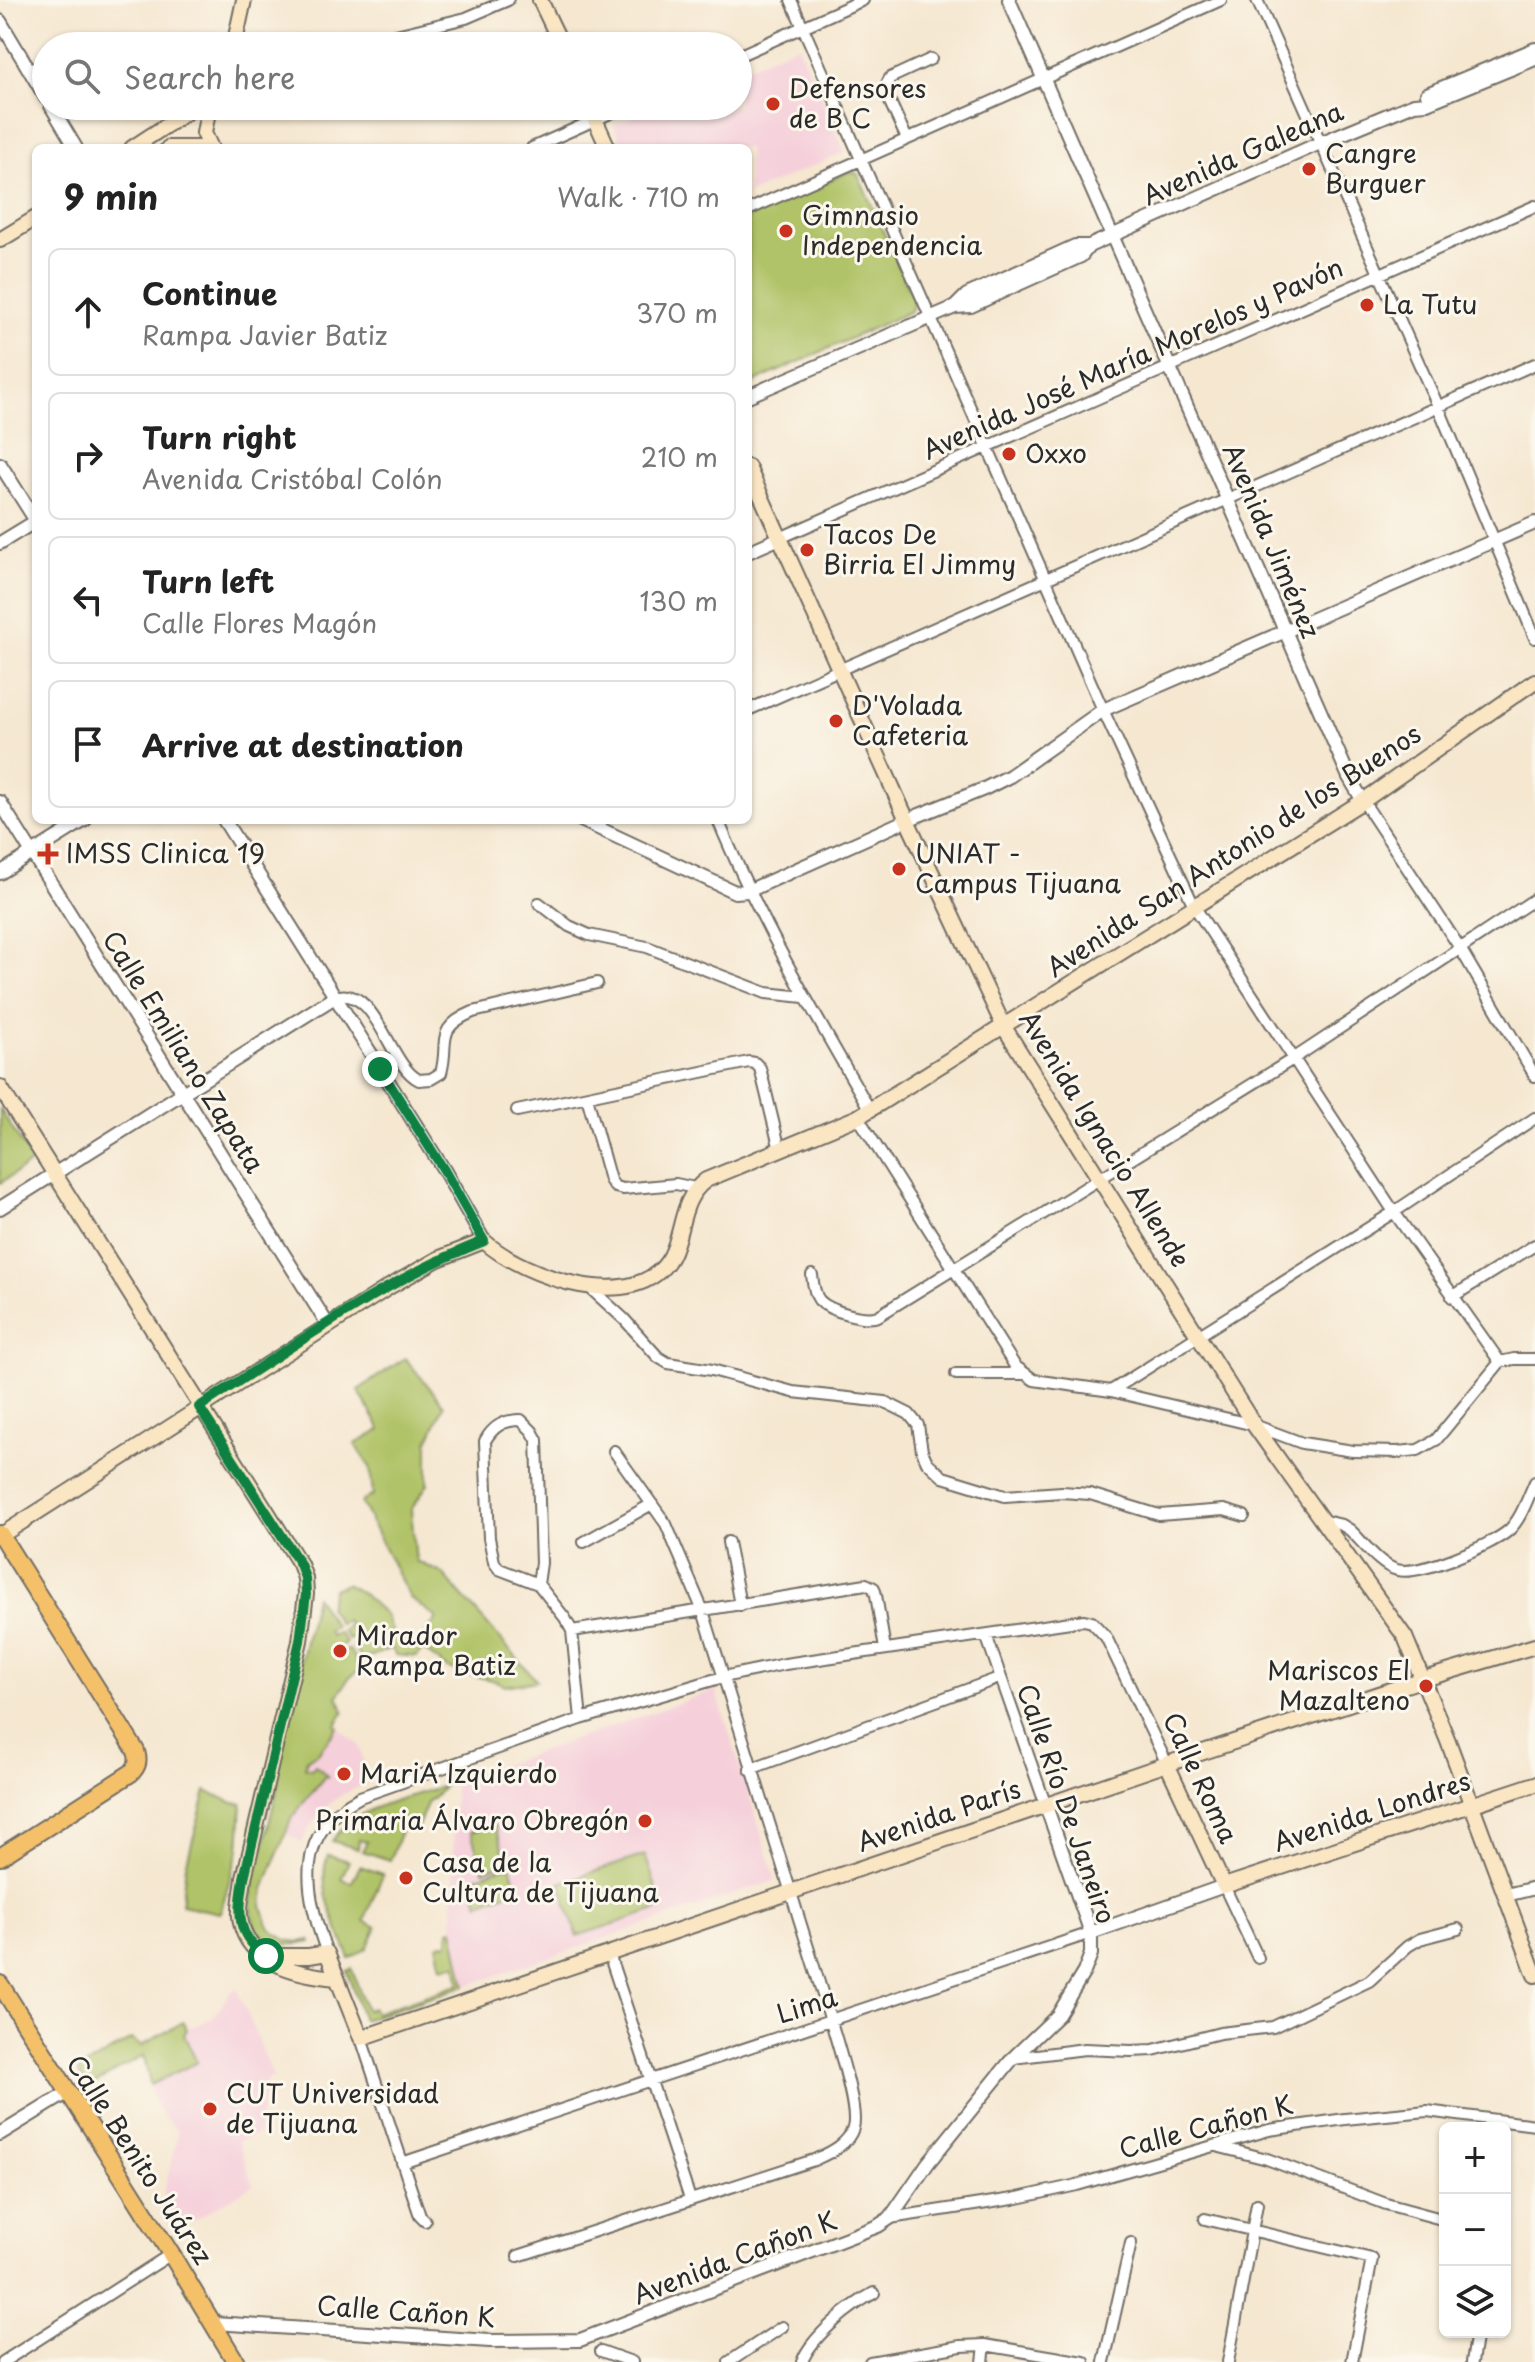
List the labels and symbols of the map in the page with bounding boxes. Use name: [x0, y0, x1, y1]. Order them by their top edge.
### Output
place label: Defensores de B C: [789, 68, 926, 137]
street label: Avenida Galeana: [1136, 91, 1350, 214]
marker: Defensores de B C: [764, 95, 782, 113]
place label: Cangre Burguer: [1325, 133, 1426, 202]
marker: Cangre Burguer: [1300, 160, 1318, 178]
place label: Gimnasio Independencia: [802, 195, 982, 264]
marker: Gimnasio Independencia: [777, 222, 795, 240]
street label: Avenida José María Morelos y Pavón: [916, 247, 1349, 468]
place label: La Tutu: [1383, 284, 1477, 323]
marker: La Tutu: [1358, 296, 1376, 314]
place label: Oxxo: [1025, 433, 1087, 472]
street label: Avenida Jiménez: [1214, 437, 1331, 644]
marker: Oxxo: [1000, 445, 1018, 463]
place label: Tacos De Birria El Jimmy: [823, 514, 1016, 583]
marker: Tacos De Birria El Jimmy: [798, 541, 816, 559]
place label: D'Volada Cafeteria: [852, 685, 969, 754]
marker: D'Volada Cafeteria: [827, 712, 845, 730]
street label: Avenida San Antonio de los Buenos: [1038, 714, 1428, 986]
place label: IMSS Clinica 19: [66, 833, 265, 872]
place label: UNIAT - Campus Tijuana: [915, 833, 1122, 902]
marker: IMSS Clinica 19: [37, 843, 59, 865]
marker: UNIAT - Campus Tijuana: [890, 860, 908, 878]
street label: Calle Emiliano Zapata: [94, 922, 275, 1180]
street label: Avenida Ignacio Allende: [1010, 1002, 1200, 1274]
route end: [362, 1051, 398, 1087]
place label: Mirador Rampa Batiz: [356, 1615, 516, 1684]
marker: Mirador Rampa Batiz: [331, 1642, 349, 1660]
place label: Mariscos El Mazalteno: [1267, 1650, 1410, 1719]
marker: Mariscos El Mazalteno: [1417, 1677, 1435, 1695]
street label: Calle Río De Janeiro: [1008, 1678, 1127, 1929]
street label: Calle Roma: [1154, 1705, 1249, 1850]
place label: MariA Izquierdo: [360, 1753, 558, 1792]
street label: Avenida Londres: [1268, 1760, 1475, 1861]
marker: MariA Izquierdo: [335, 1765, 353, 1783]
street label: Avenida París: [851, 1768, 1026, 1861]
place label: Primaria Álvaro Obregón: [315, 1800, 629, 1839]
marker: Primaria Álvaro Obregón: [636, 1812, 654, 1830]
place label: Casa de la Cultura de Tijuana: [422, 1842, 659, 1911]
marker: Casa de la Cultura de Tijuana: [397, 1869, 415, 1887]
route start: [248, 1938, 284, 1974]
street label: Lima: [771, 1976, 842, 2033]
street label: Calle Benito Juárez: [58, 2047, 223, 2272]
place label: CUT Universidad de Tijuana: [226, 2073, 439, 2142]
street label: Calle Cañon K: [1114, 2084, 1297, 2168]
marker: CUT Universidad de Tijuana: [201, 2100, 219, 2118]
street label: Avenida Cañon K: [627, 2200, 842, 2313]
street label: Calle Cañon K: [316, 2285, 497, 2336]

